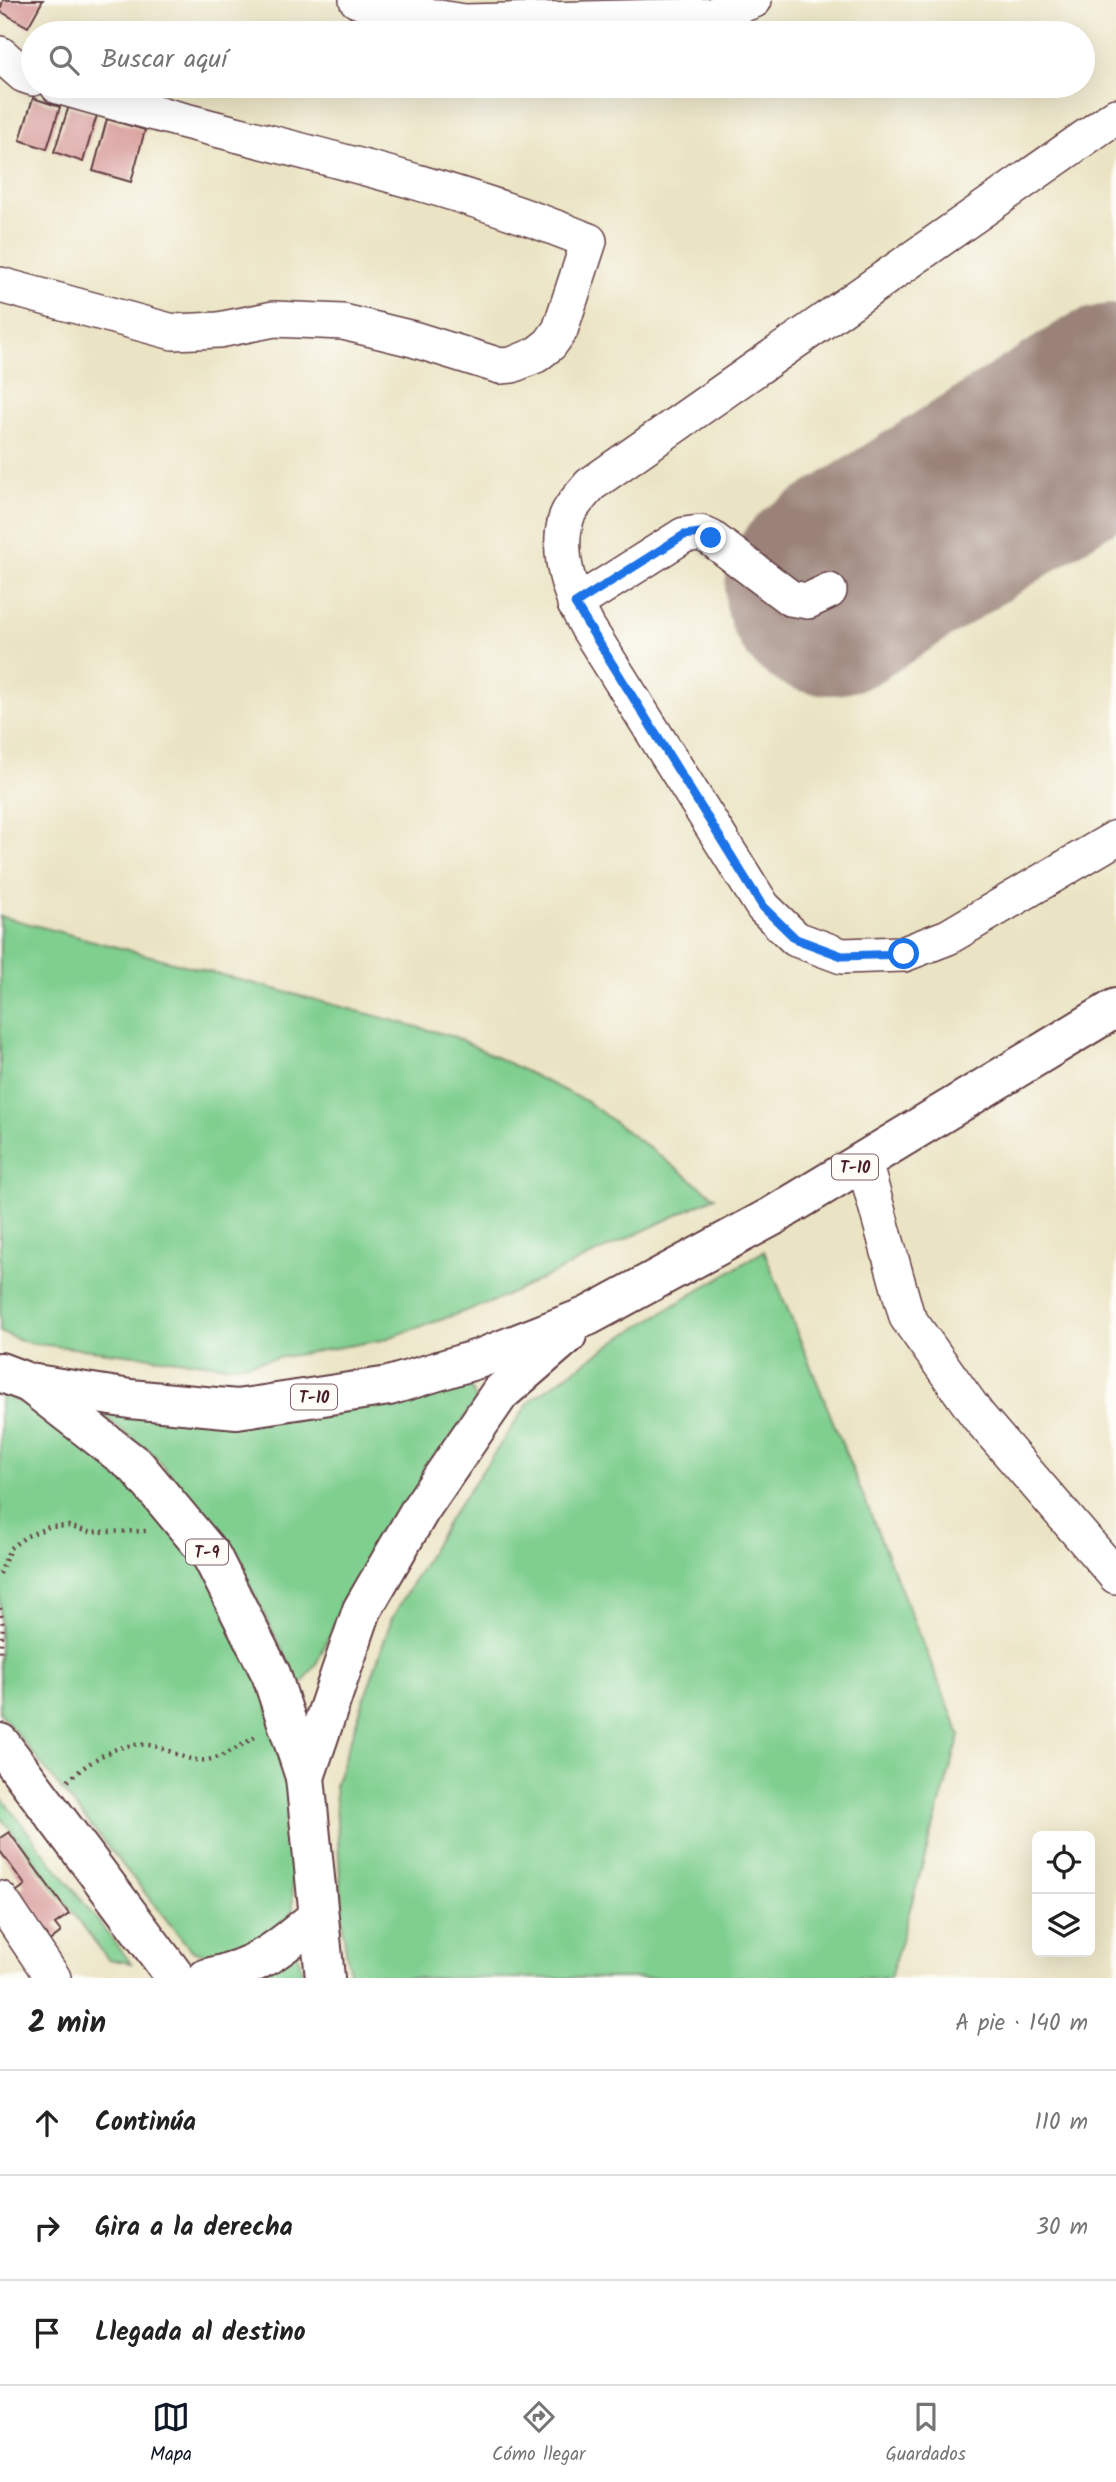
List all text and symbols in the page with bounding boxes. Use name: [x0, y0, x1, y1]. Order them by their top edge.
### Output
search box: [21, 21, 1095, 98]
text: Buscar aquí: [101, 39, 227, 81]
icon: search: [45, 41, 83, 79]
route end: [695, 522, 726, 553]
route start: [888, 938, 919, 969]
road number: T-10: [832, 1154, 878, 1180]
road number: T-10: [291, 1385, 337, 1410]
road number: T-9: [186, 1540, 228, 1564]
map controls: [1032, 1831, 1095, 1957]
button: locate: [1032, 1831, 1095, 1894]
button: layers: [1032, 1894, 1095, 1957]
text: 2 min: [28, 2000, 106, 2048]
text: A pie · 140 m: [955, 2006, 1088, 2042]
text: Continúa: [95, 2102, 196, 2144]
icon: ahead: [28, 2104, 66, 2142]
text: 110 m: [1035, 2105, 1088, 2141]
text: Gira a la derecha: [95, 2207, 293, 2249]
icon: right: [28, 2209, 66, 2247]
text: 30 m: [1036, 2210, 1088, 2246]
text: Llegada al destino: [95, 2312, 306, 2354]
icon: arrive: [28, 2314, 66, 2352]
tab: Mapa: [150, 2398, 192, 2470]
tab: Cómo llegar: [492, 2398, 585, 2470]
tab: Guardados: [885, 2398, 966, 2470]

